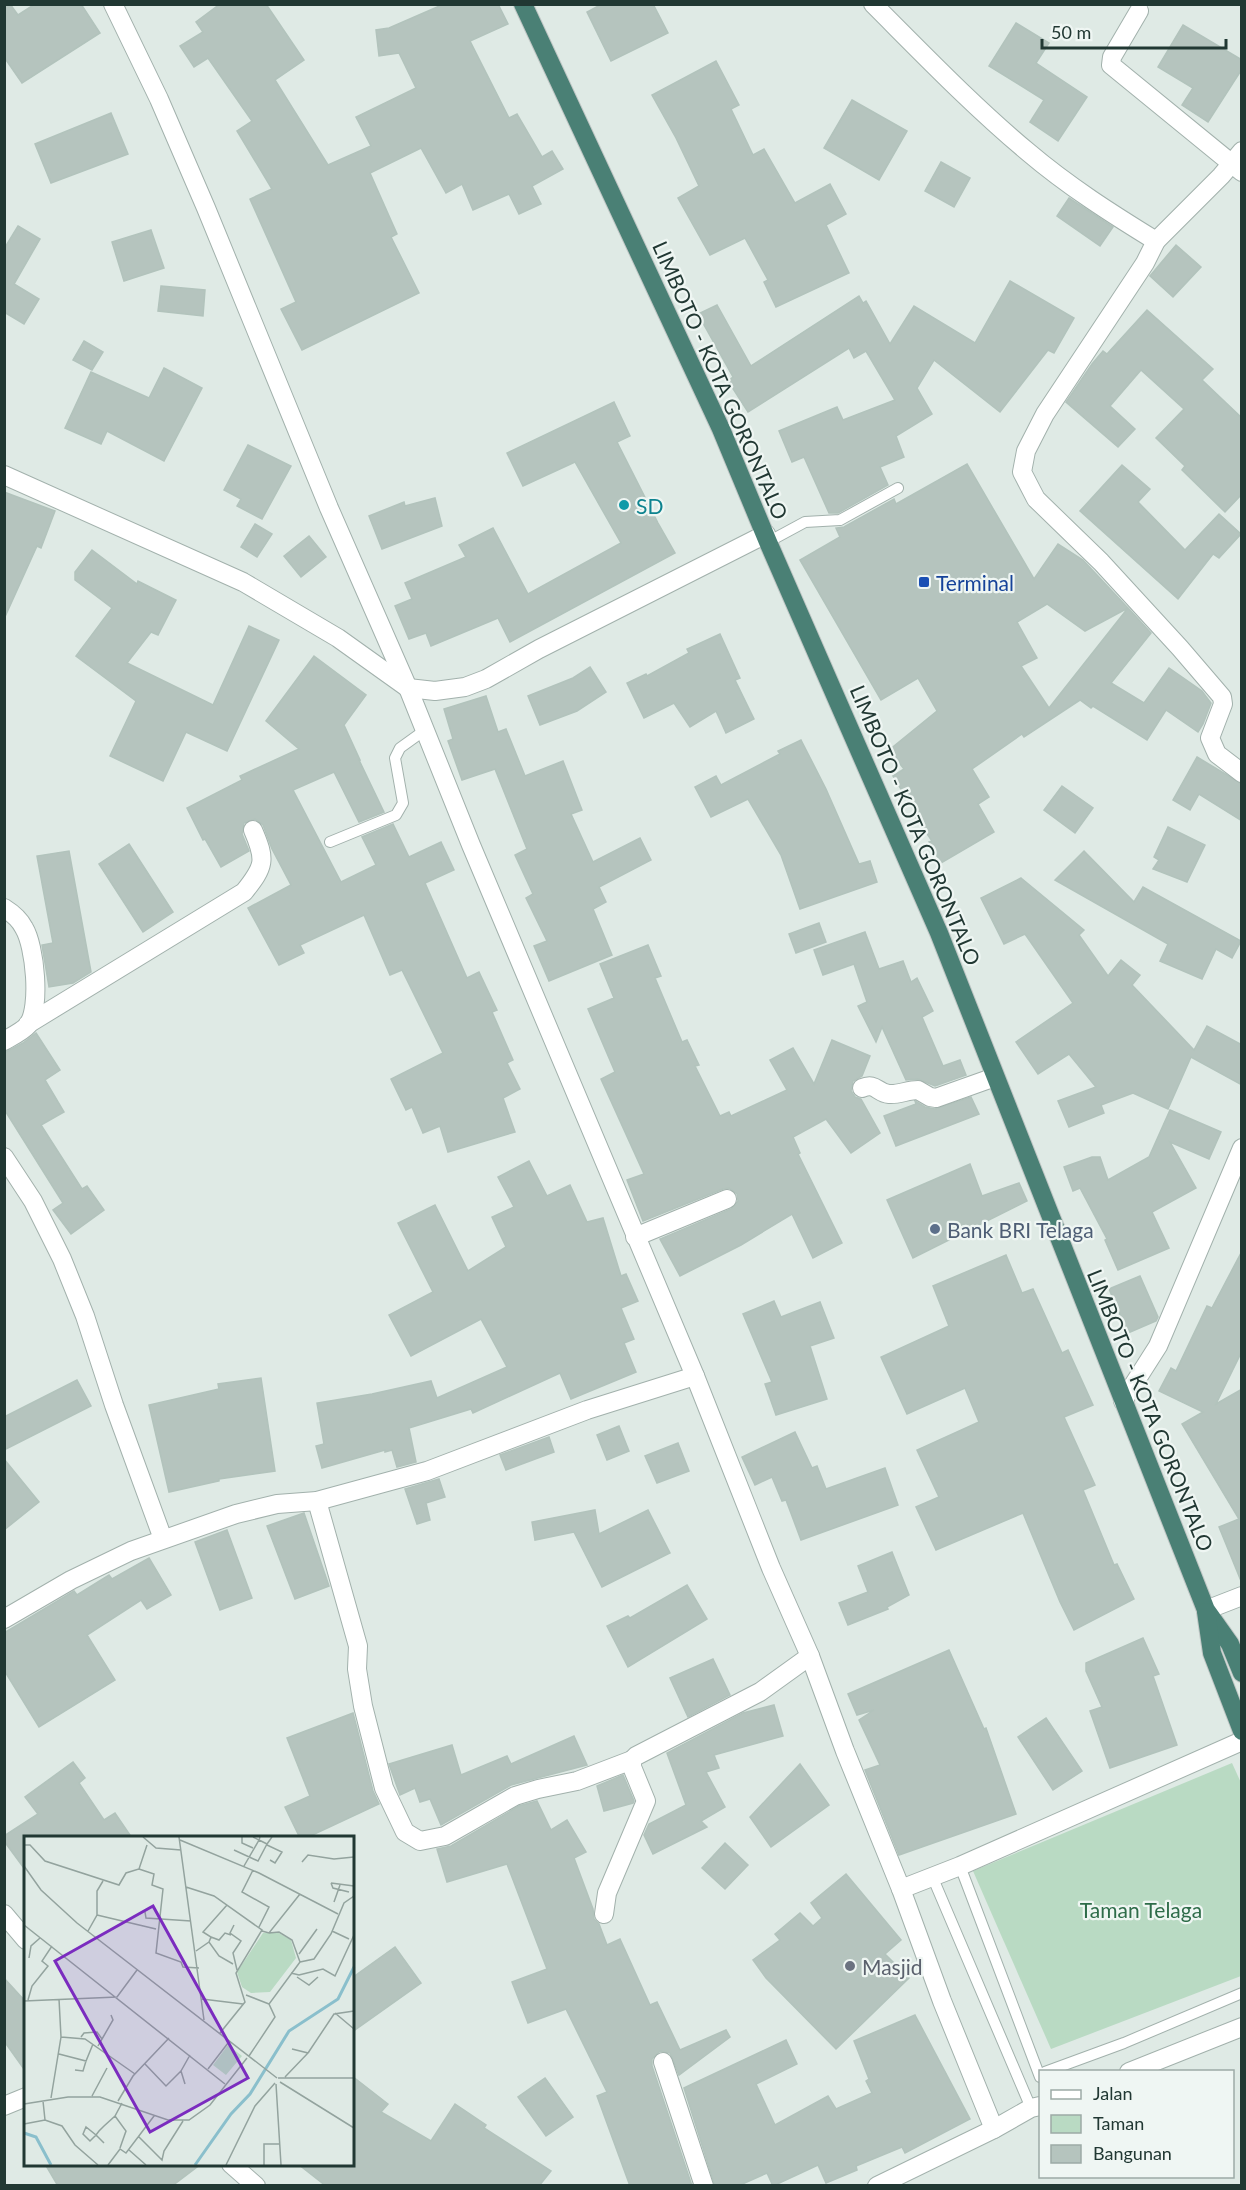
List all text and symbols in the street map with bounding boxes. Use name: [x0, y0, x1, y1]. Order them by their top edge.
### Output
scale bar: [1042, 12, 1226, 50]
text: 50 m: [1051, 21, 1091, 43]
street label: LIMBOTO - KOTA GORONTALO: [648, 237, 794, 523]
place label: SD: [636, 493, 663, 518]
marker: SD: [617, 498, 631, 512]
place label: Terminal: [936, 570, 1014, 595]
marker: Terminal: [917, 575, 931, 589]
street label: LIMBOTO - KOTA GORONTALO: [845, 681, 987, 969]
place label: Bank BRI Telaga: [947, 1217, 1094, 1242]
marker: Bank BRI Telaga: [928, 1222, 942, 1236]
street label: LIMBOTO - KOTA GORONTALO: [1083, 1265, 1219, 1555]
inset map: [24, 1836, 354, 2166]
park label: Taman Telaga: [1080, 1897, 1202, 1922]
place label: Masjid: [862, 1954, 923, 1979]
marker: Masjid: [843, 1959, 857, 1973]
legend: [1039, 2070, 1234, 2178]
text: Jalan: [1093, 2082, 1132, 2104]
text: Taman: [1093, 2112, 1144, 2134]
text: Bangunan: [1093, 2142, 1172, 2164]

